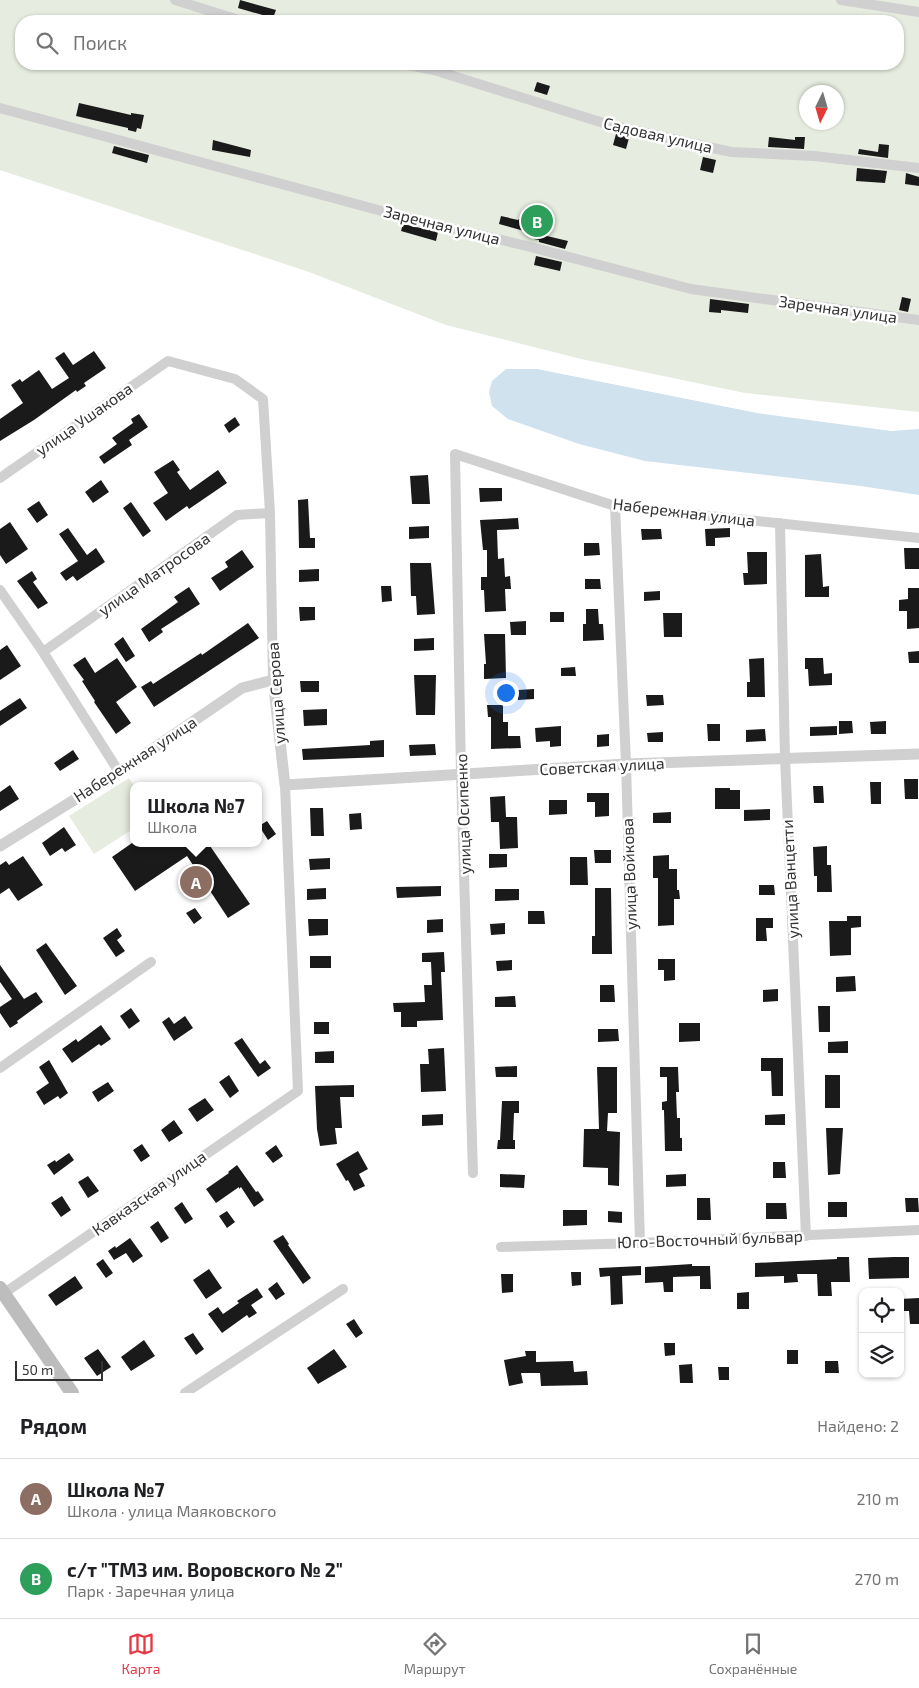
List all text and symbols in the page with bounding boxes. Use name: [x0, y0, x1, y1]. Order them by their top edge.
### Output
search box: [15, 15, 904, 70]
icon: search: [33, 29, 61, 57]
text: Поиск: [73, 31, 127, 54]
north arrow: [799, 85, 844, 130]
street label: Садовая улица: [602, 113, 714, 157]
street label: Заречная улица: [382, 201, 502, 249]
pin: B: [521, 202, 553, 240]
street label: Заречная улица: [778, 291, 898, 327]
street label: улица Ушакова: [32, 378, 136, 460]
street label: Набережная улица: [612, 493, 756, 531]
street label: улица Матросова: [94, 528, 214, 620]
street label: улица Серова: [262, 641, 290, 745]
your location: [493, 680, 519, 706]
street label: Набережная улица: [70, 712, 200, 806]
street label: улица Осипенко: [451, 753, 475, 875]
street label: Советская улица: [539, 753, 665, 779]
popup: [130, 782, 262, 847]
text: Школа №7: [147, 794, 245, 817]
text: Школа: [147, 817, 197, 836]
street label: улица Войкова: [617, 818, 641, 930]
street label: улица Ванцетти: [777, 819, 803, 939]
pin: A: [180, 863, 212, 901]
street label: Кавказская улица: [88, 1146, 210, 1240]
street label: Юго-Восточный бульвар: [617, 1226, 803, 1252]
map controls: [859, 1288, 904, 1378]
button: locate: [859, 1288, 904, 1333]
button: layers: [859, 1333, 904, 1378]
scale bar: [15, 1358, 102, 1381]
text: 50 m: [22, 1361, 53, 1378]
text: Рядом: [20, 1413, 87, 1438]
text: Найдено: 2: [817, 1416, 899, 1435]
text: Школа №7: [67, 1478, 165, 1501]
text: A: [31, 1489, 41, 1508]
text: 210 m: [856, 1489, 899, 1508]
text: Школа · улица Маяковского: [67, 1501, 276, 1520]
text: с/т "ТМЗ им. Воровского № 2": [67, 1558, 343, 1581]
text: B: [31, 1569, 41, 1588]
text: 270 m: [855, 1569, 899, 1588]
text: Парк · Заречная улица: [67, 1581, 235, 1600]
tab: Карта: [122, 1630, 160, 1677]
tab: Маршрут: [404, 1630, 466, 1677]
tab: Сохранённые: [709, 1630, 797, 1677]

